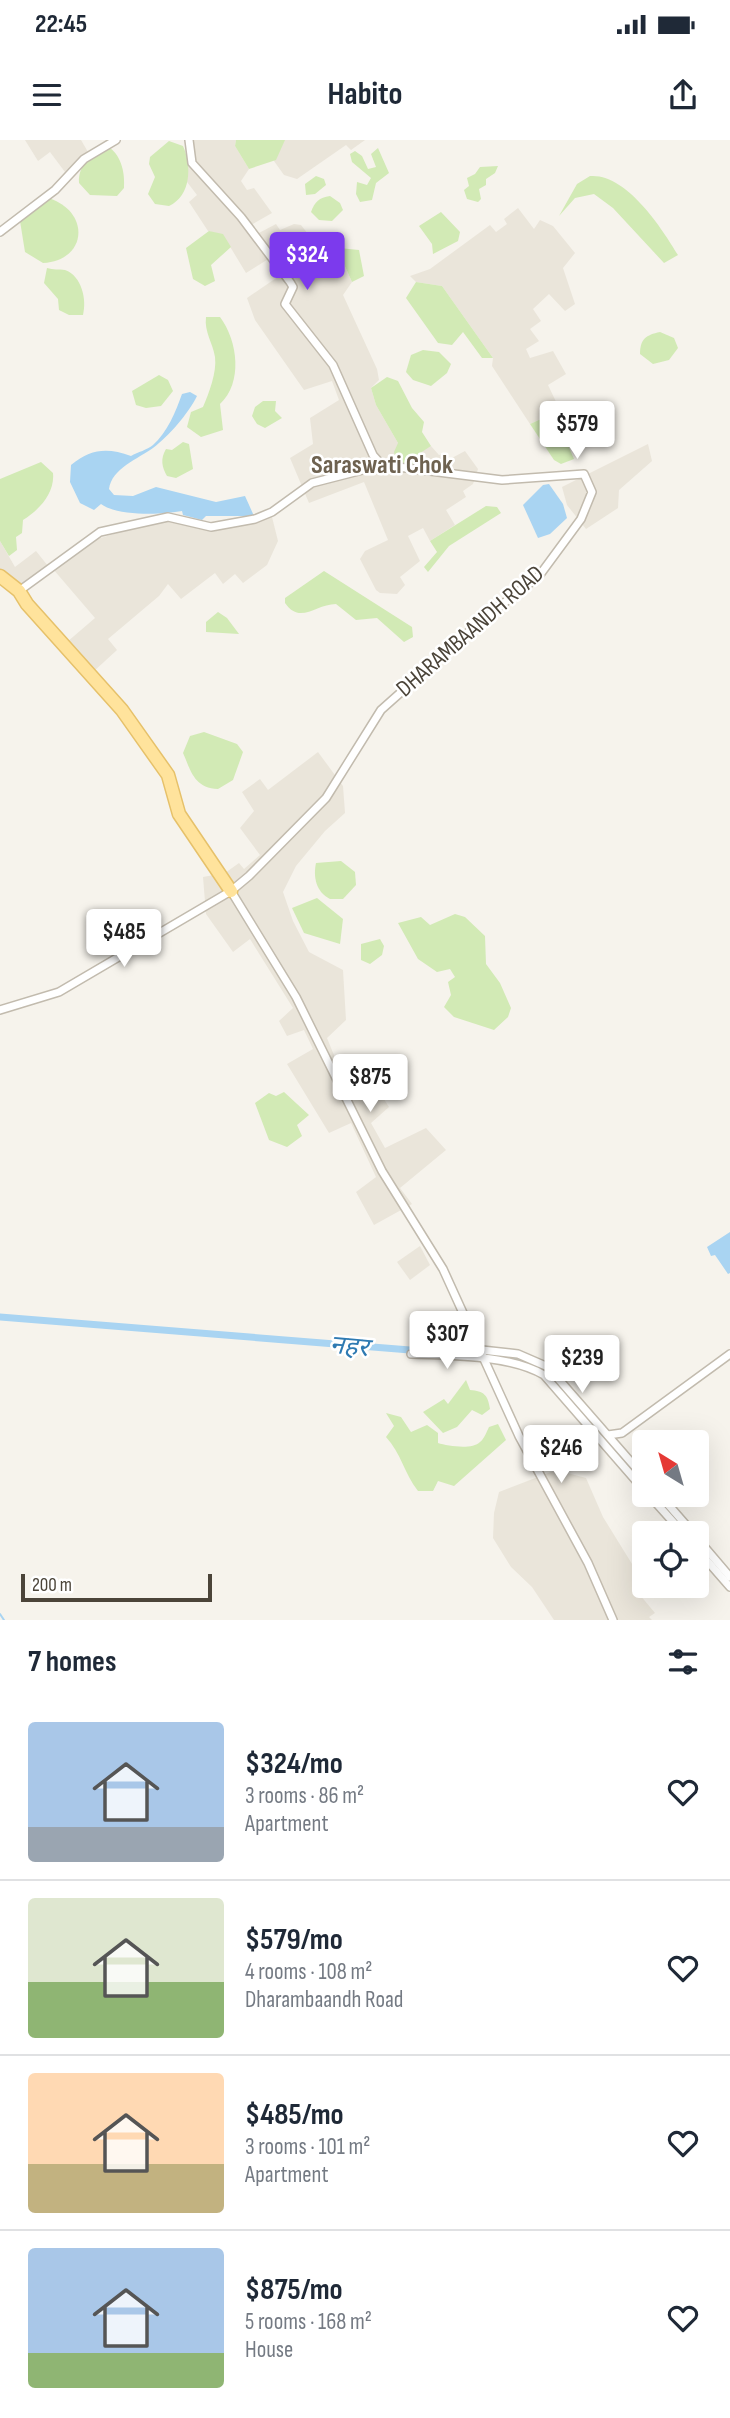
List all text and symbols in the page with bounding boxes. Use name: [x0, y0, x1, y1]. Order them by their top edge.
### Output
text: 22:45: [35, 9, 87, 40]
text: Habito: [328, 75, 402, 114]
icon: menu: [28, 76, 66, 114]
icon: share: [664, 76, 702, 114]
pin: $324: [266, 232, 348, 292]
text: $324: [286, 241, 328, 269]
pin: $579: [536, 402, 618, 461]
text: $579: [556, 410, 598, 438]
district label: Saraswati Chok: [311, 450, 453, 481]
street label: DHARAMBAANDH ROAD: [390, 559, 550, 703]
pin: $485: [83, 910, 165, 969]
text: $485: [102, 918, 146, 946]
pin: $875: [329, 1054, 411, 1114]
text: $875: [349, 1063, 391, 1091]
pin: $307: [406, 1312, 488, 1371]
text: $307: [425, 1320, 469, 1348]
water label: नहर: [328, 1330, 375, 1365]
pin: $239: [541, 1336, 623, 1395]
text: $239: [560, 1344, 604, 1372]
pin: $246: [520, 1426, 602, 1485]
north arrow: [632, 1430, 709, 1507]
map controls: [632, 1430, 709, 1598]
text: $246: [539, 1434, 583, 1462]
button: locate: [632, 1521, 709, 1598]
scale bar: [21, 1571, 212, 1603]
text: 200 m: [32, 1574, 72, 1597]
icon: filters: [664, 1643, 702, 1681]
text: 7 homes: [28, 1644, 116, 1680]
text: $324/mo: [245, 1746, 343, 1782]
icon: home: [84, 1750, 168, 1834]
icon: heart: [664, 1773, 702, 1811]
text: 3 rooms · 86 m²: [245, 1782, 364, 1810]
text: Apartment: [245, 1810, 329, 1838]
text: $579/mo: [245, 1922, 343, 1958]
icon: home: [84, 1926, 168, 2010]
icon: heart: [664, 1949, 702, 1987]
text: 4 rooms · 108 m²: [245, 1958, 372, 1986]
text: Dharambaandh Road: [245, 1986, 403, 2014]
text: $485/mo: [245, 2097, 344, 2133]
icon: home: [84, 2101, 168, 2185]
icon: heart: [664, 2124, 702, 2162]
text: 3 rooms · 101 m²: [245, 2133, 370, 2161]
text: Apartment: [245, 2161, 329, 2189]
text: $875/mo: [245, 2272, 343, 2308]
icon: home: [84, 2276, 168, 2360]
icon: heart: [664, 2299, 702, 2337]
text: 5 rooms · 168 m²: [245, 2308, 372, 2336]
text: House: [245, 2336, 293, 2364]

